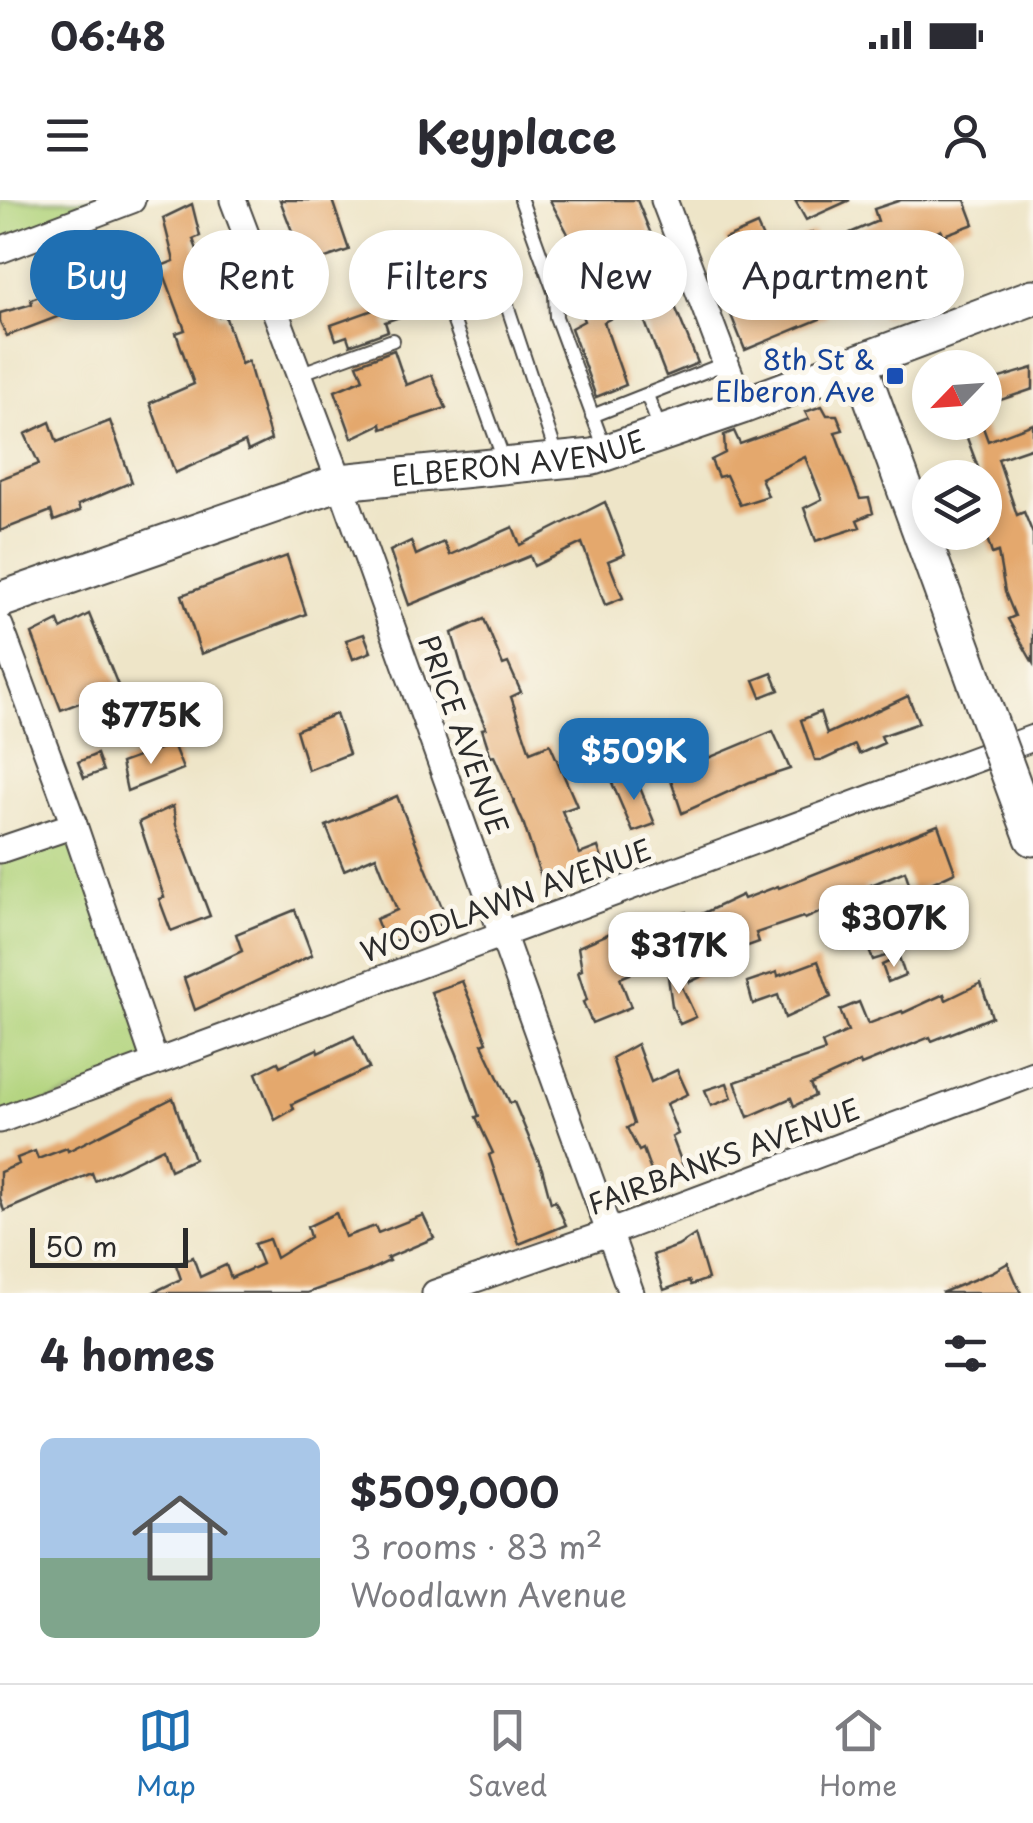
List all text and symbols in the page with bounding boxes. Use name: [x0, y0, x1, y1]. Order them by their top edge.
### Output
text: 06:48: [50, 7, 166, 64]
text: Keyplace: [416, 101, 617, 169]
icon: menu: [40, 108, 95, 163]
icon: person: [938, 108, 993, 163]
chip: Buy: [30, 230, 163, 320]
chip: Rent: [183, 230, 329, 320]
chip: Filters: [349, 230, 523, 320]
chip: New: [543, 230, 687, 320]
chip: Apartment: [707, 230, 964, 320]
place label: 8th St & Elberon Ave: [715, 337, 875, 412]
north arrow: [912, 350, 1002, 440]
map controls: [912, 350, 1002, 550]
marker: 8th St & Elberon Ave: [884, 365, 906, 387]
street label: ELBERON AVENUE: [390, 418, 651, 497]
button: layers: [912, 460, 1002, 550]
street label: PRICE AVENUE: [408, 629, 520, 840]
pin: $775K: [81, 682, 221, 767]
text: $775K: [101, 690, 201, 738]
pin: $509K: [564, 718, 704, 803]
text: $509K: [581, 726, 687, 774]
street label: WOODLAWN AVENUE: [354, 827, 657, 972]
pin: $307K: [824, 885, 964, 970]
text: $307K: [841, 893, 947, 941]
pin: $317K: [609, 912, 749, 997]
text: $317K: [630, 920, 728, 968]
street label: FAIRBANKS AVENUE: [581, 1086, 865, 1225]
scale bar: [30, 1223, 188, 1268]
text: 50 m: [45, 1224, 118, 1267]
text: 4 homes: [40, 1322, 215, 1385]
icon: filters: [938, 1326, 993, 1381]
text: $509,000: [350, 1459, 559, 1522]
icon: home: [120, 1478, 240, 1598]
text: 3 rooms · 83 m²: [350, 1522, 603, 1570]
text: Woodlawn Avenue: [350, 1570, 627, 1618]
tab: Map: [136, 1703, 196, 1806]
tab: Saved: [468, 1703, 547, 1806]
tab: Home: [819, 1703, 897, 1806]

